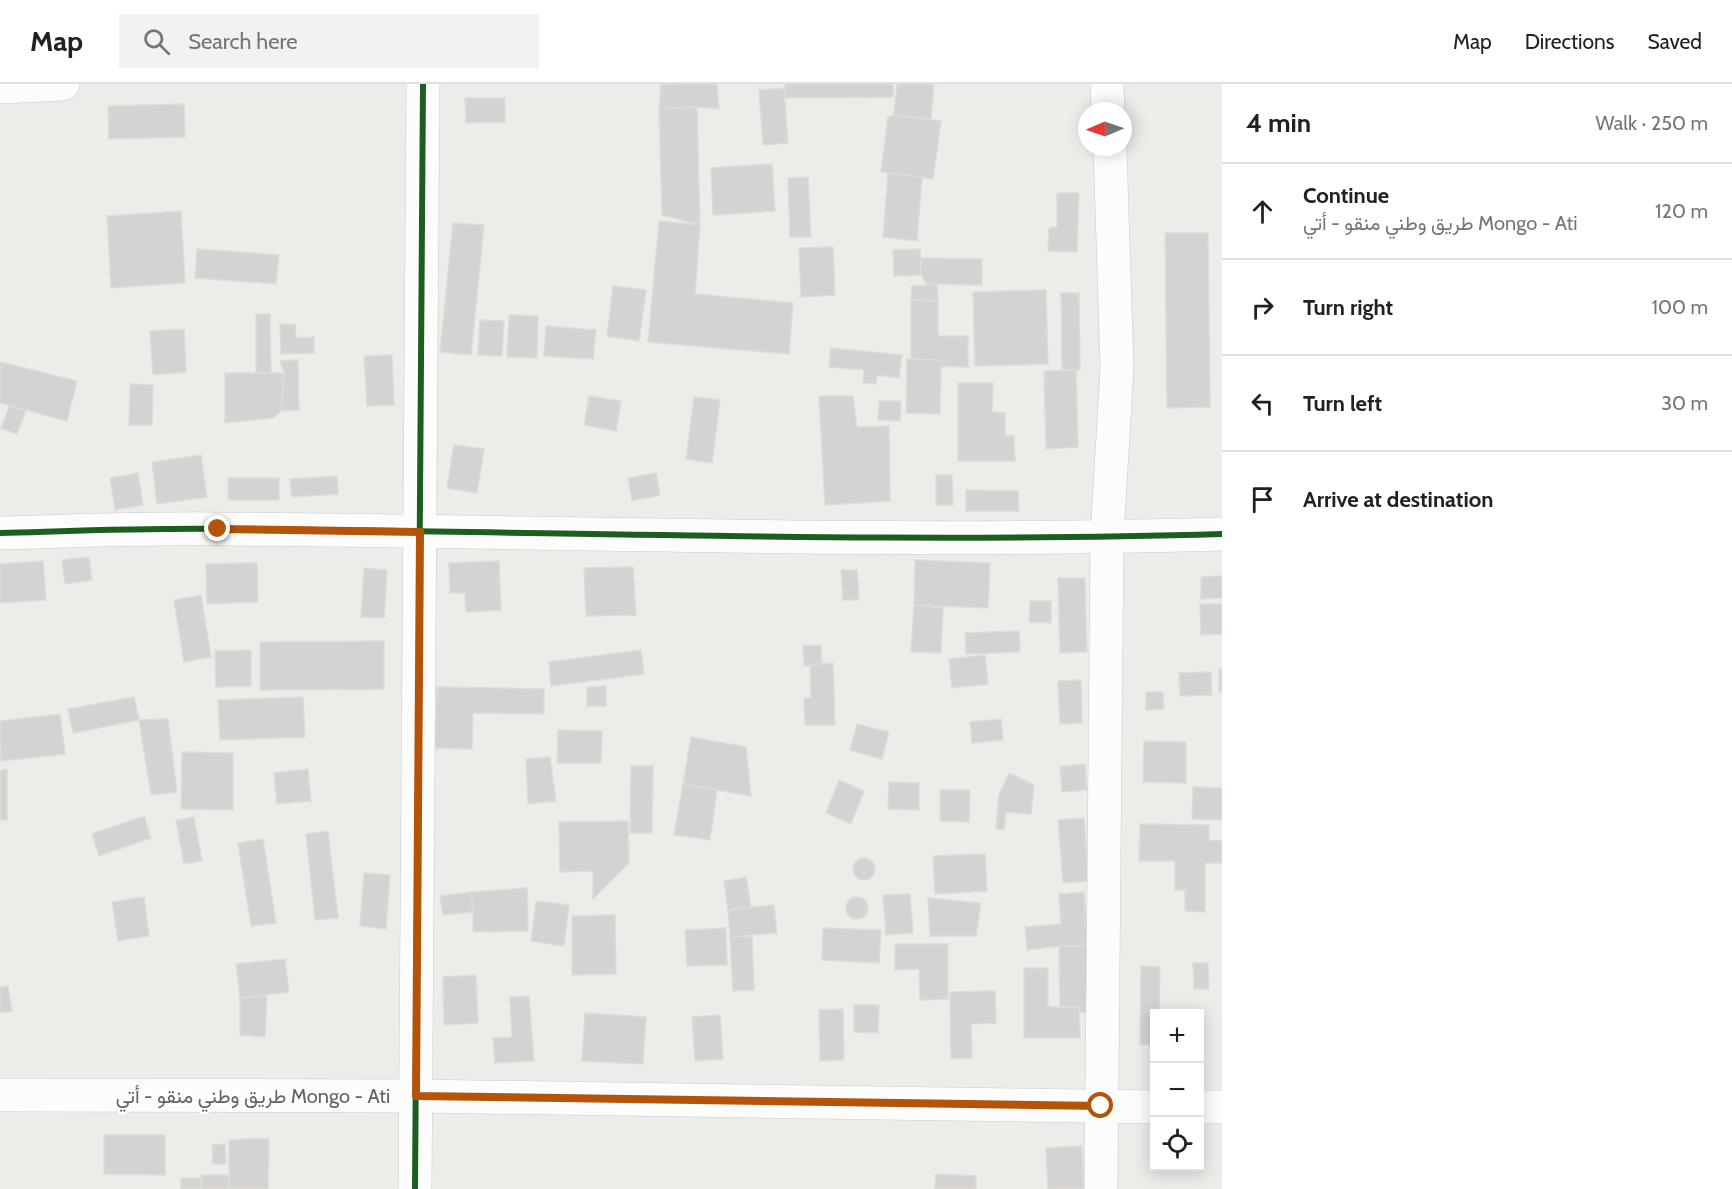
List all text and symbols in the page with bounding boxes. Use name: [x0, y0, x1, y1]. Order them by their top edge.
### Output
search box: [119, 14, 539, 68]
text: Map: [30, 24, 83, 58]
icon: search: [140, 25, 173, 58]
text: Search here: [188, 28, 297, 55]
text: Map: [1453, 29, 1492, 54]
text: Directions: [1525, 29, 1614, 54]
text: Saved: [1647, 29, 1702, 54]
north arrow: [1078, 102, 1132, 156]
text: 4 min: [1246, 107, 1311, 139]
text: Walk · 250 m: [1596, 111, 1708, 135]
text: Continue: [1303, 182, 1389, 209]
icon: ahead: [1246, 195, 1279, 228]
text: 120 m: [1655, 199, 1708, 223]
text: طريق وطني منقو - أتي Mongo - Ati: [1303, 211, 1577, 235]
icon: right: [1246, 291, 1279, 324]
text: Turn right: [1303, 294, 1393, 321]
text: 100 m: [1652, 295, 1708, 319]
icon: left: [1246, 387, 1279, 420]
text: Turn left: [1303, 390, 1382, 417]
text: 30 m: [1661, 391, 1708, 415]
icon: arrive: [1246, 483, 1279, 516]
text: Arrive at destination: [1303, 486, 1493, 513]
route end: [204, 515, 230, 541]
map controls: [1150, 1009, 1204, 1171]
button: +: [1150, 1009, 1204, 1063]
button: −: [1150, 1063, 1204, 1117]
street label: طريق وطني منقو - أتي Mongo - Ati: [116, 1084, 390, 1113]
route start: [1087, 1092, 1113, 1118]
button: locate: [1150, 1117, 1204, 1171]

